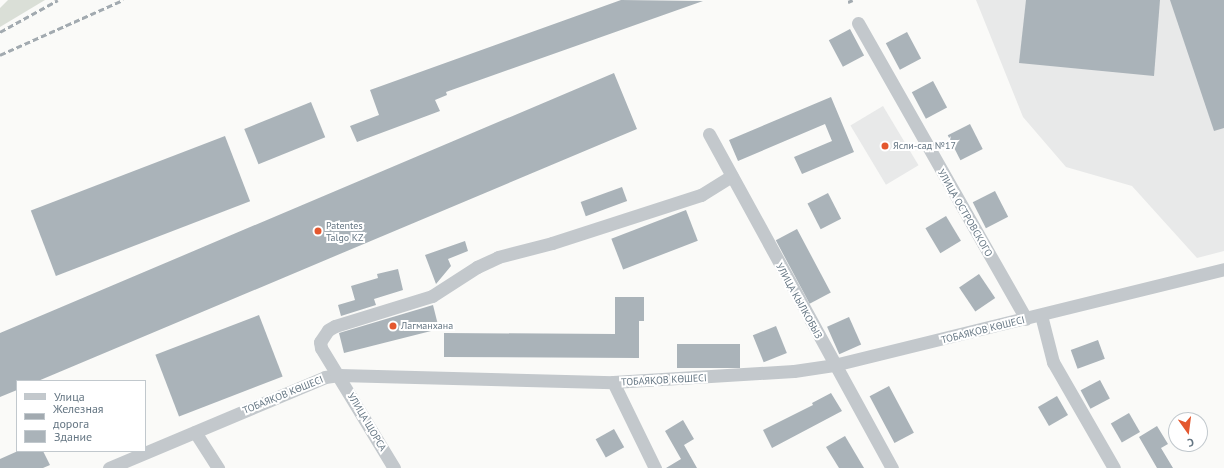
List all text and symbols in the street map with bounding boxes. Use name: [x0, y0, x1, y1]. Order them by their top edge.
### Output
place label: Ясли-сад №17: [893, 140, 956, 152]
marker: Ясли-сад №17: [880, 141, 890, 151]
street label: УЛИЦА ОСТРОВСКОГО: [935, 167, 995, 259]
place label: Patentes Talgo KZ: [326, 219, 363, 242]
marker: Patentes Talgo KZ: [313, 226, 323, 236]
street label: УЛИЦА КЫЛКОБЫЗ: [773, 261, 825, 341]
street label: ТОБАЯҚОВ КӨШЕСІ: [940, 314, 1026, 346]
place label: Лагманхана: [401, 320, 453, 332]
marker: Лагманхана: [388, 321, 398, 331]
street label: ТОБАЯҚОВ КӨШЕСІ: [621, 372, 707, 388]
street label: ТОБАЯҚОВ КӨШЕСІ: [241, 373, 325, 417]
legend: [16, 380, 146, 452]
text: Улица: [54, 389, 85, 404]
street label: УЛИЦА ЩОРСА: [345, 391, 389, 453]
text: Железная дорога: [53, 401, 104, 431]
north arrow: [1168, 412, 1208, 452]
text: Здание: [54, 429, 92, 444]
text: С: [1186, 435, 1195, 450]

